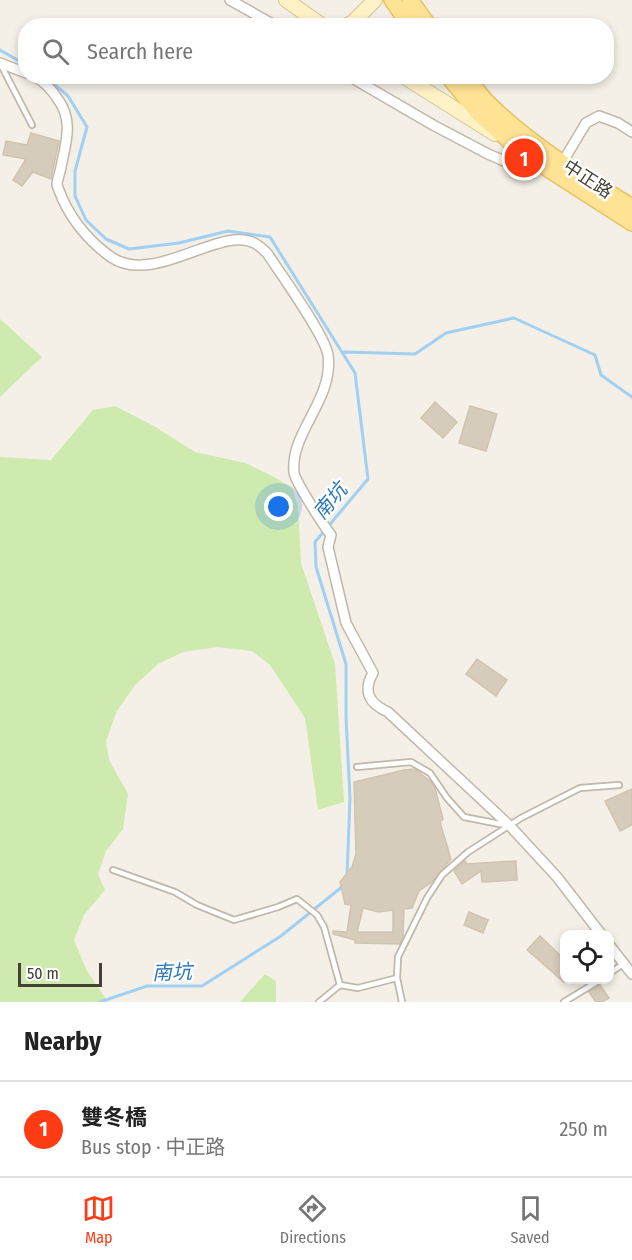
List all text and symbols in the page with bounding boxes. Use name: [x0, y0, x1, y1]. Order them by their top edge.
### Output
search box: [18, 18, 614, 84]
icon: search: [39, 35, 72, 68]
text: Search here: [87, 38, 193, 65]
pin: 1: [504, 136, 544, 180]
street label: 中正路: [559, 155, 617, 203]
water label: 南坑: [308, 476, 354, 524]
your location: [264, 492, 293, 521]
map controls: [560, 930, 614, 984]
button: locate: [560, 930, 614, 984]
water label: 南坑: [152, 959, 195, 985]
scale bar: [18, 960, 102, 988]
text: 50 m: [27, 964, 59, 983]
text: Nearby: [24, 1026, 101, 1057]
text: 雙冬橋: [81, 1104, 147, 1131]
text: 1: [39, 1117, 48, 1141]
text: 250 m: [560, 1117, 608, 1141]
text: Bus stop · 中正路: [81, 1135, 225, 1159]
tab: Map: [82, 1192, 115, 1247]
tab: Directions: [280, 1192, 346, 1247]
tab: Saved: [511, 1192, 550, 1247]

